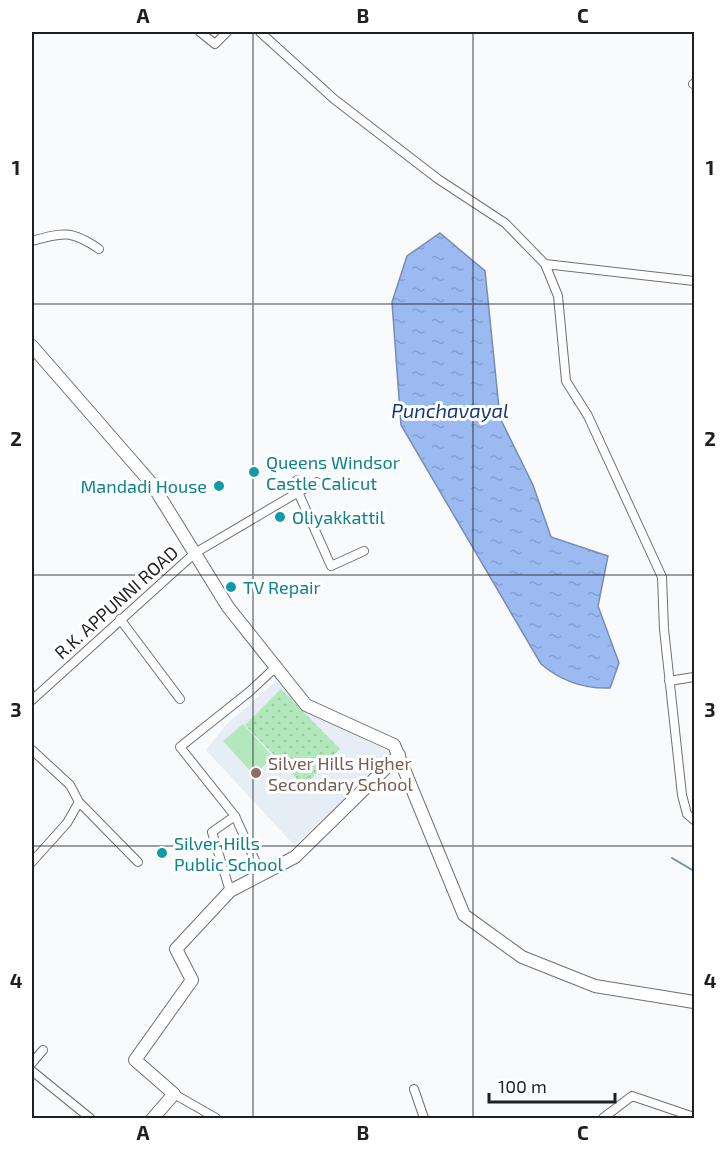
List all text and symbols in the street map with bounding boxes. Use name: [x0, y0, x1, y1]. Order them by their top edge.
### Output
text: A: [136, 3, 150, 27]
text: B: [357, 3, 369, 27]
text: C: [577, 3, 589, 27]
text: 1: [12, 155, 20, 179]
text: 1: [706, 155, 714, 179]
water label: Punchavayal: [391, 398, 509, 423]
text: 2: [10, 426, 22, 450]
text: 2: [704, 426, 716, 450]
place label: Queens Windsor Castle Calicut: [266, 451, 400, 494]
marker: Queens Windsor Castle Calicut: [247, 465, 261, 479]
place label: Mandadi House: [81, 475, 207, 497]
marker: Mandadi House: [212, 479, 226, 493]
place label: Oliyakkattil: [292, 506, 386, 528]
marker: Oliyakkattil: [273, 510, 287, 524]
street label: R.K. APPUNNI ROAD: [50, 541, 182, 663]
place label: TV Repair: [243, 576, 321, 598]
marker: TV Repair: [224, 580, 238, 594]
text: 3: [10, 697, 22, 721]
text: 3: [704, 697, 716, 721]
place label: Silver Hills Higher Secondary School: [268, 752, 413, 795]
marker: Silver Hills Higher Secondary School: [249, 766, 263, 780]
place label: Silver Hills Public School: [174, 832, 284, 875]
marker: Silver Hills Public School: [155, 846, 169, 860]
text: 4: [10, 968, 23, 992]
text: 4: [704, 968, 717, 992]
scale bar: [489, 1066, 615, 1104]
text: 100 m: [498, 1075, 547, 1097]
text: A: [136, 1120, 150, 1144]
text: B: [357, 1120, 369, 1144]
text: C: [577, 1120, 589, 1144]

